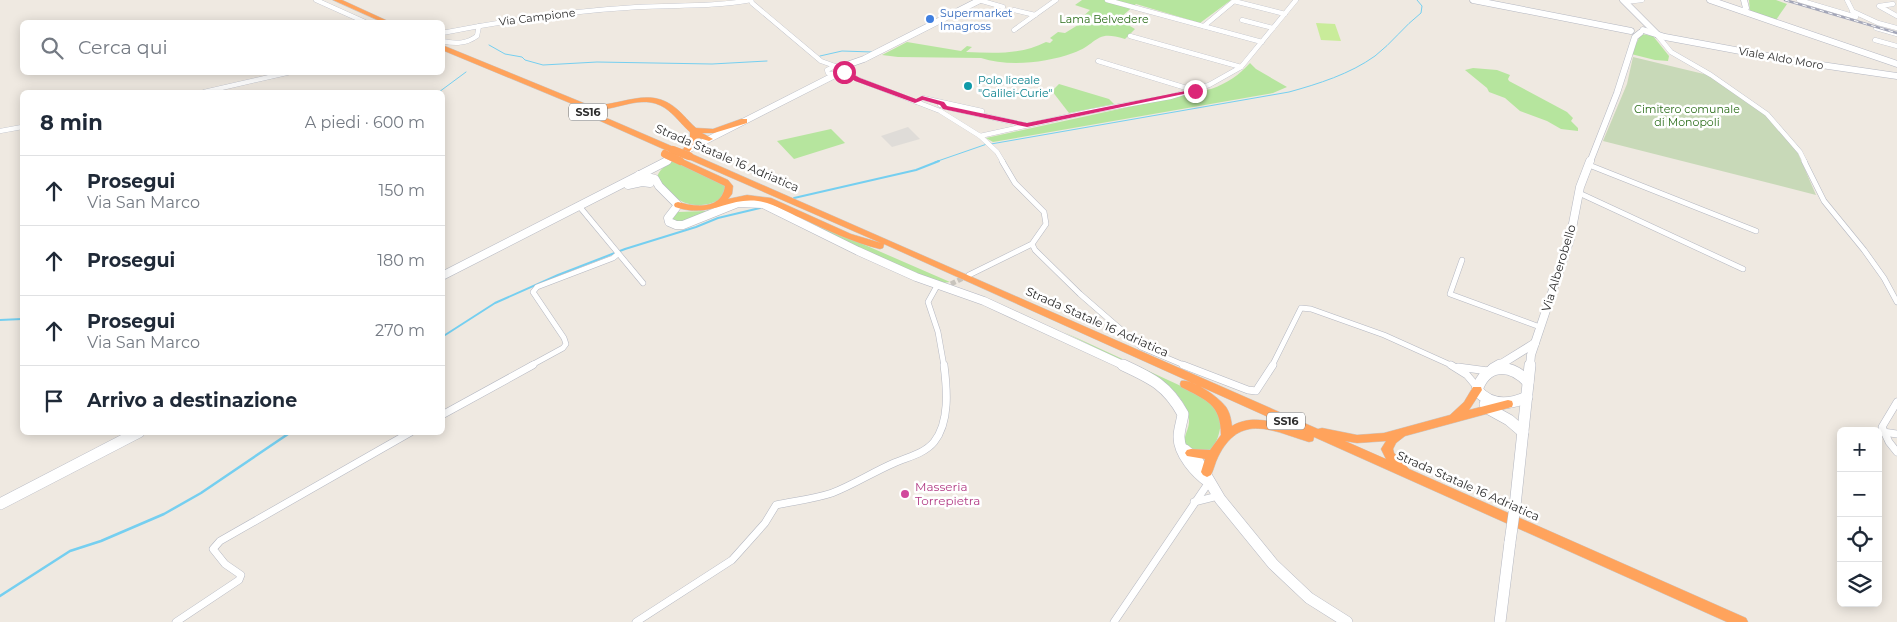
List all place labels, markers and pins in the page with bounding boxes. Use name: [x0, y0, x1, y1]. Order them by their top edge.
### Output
place label: Supermarket Imagross: [940, 6, 1013, 33]
marker: Supermarket Imagross: [924, 13, 936, 25]
place label: Polo liceale "Galilei-Curie": [978, 73, 1052, 100]
marker: Polo liceale "Galilei-Curie": [962, 80, 974, 92]
place label: Masseria Torrepietra: [915, 479, 980, 508]
marker: Masseria Torrepietra: [899, 488, 911, 500]

